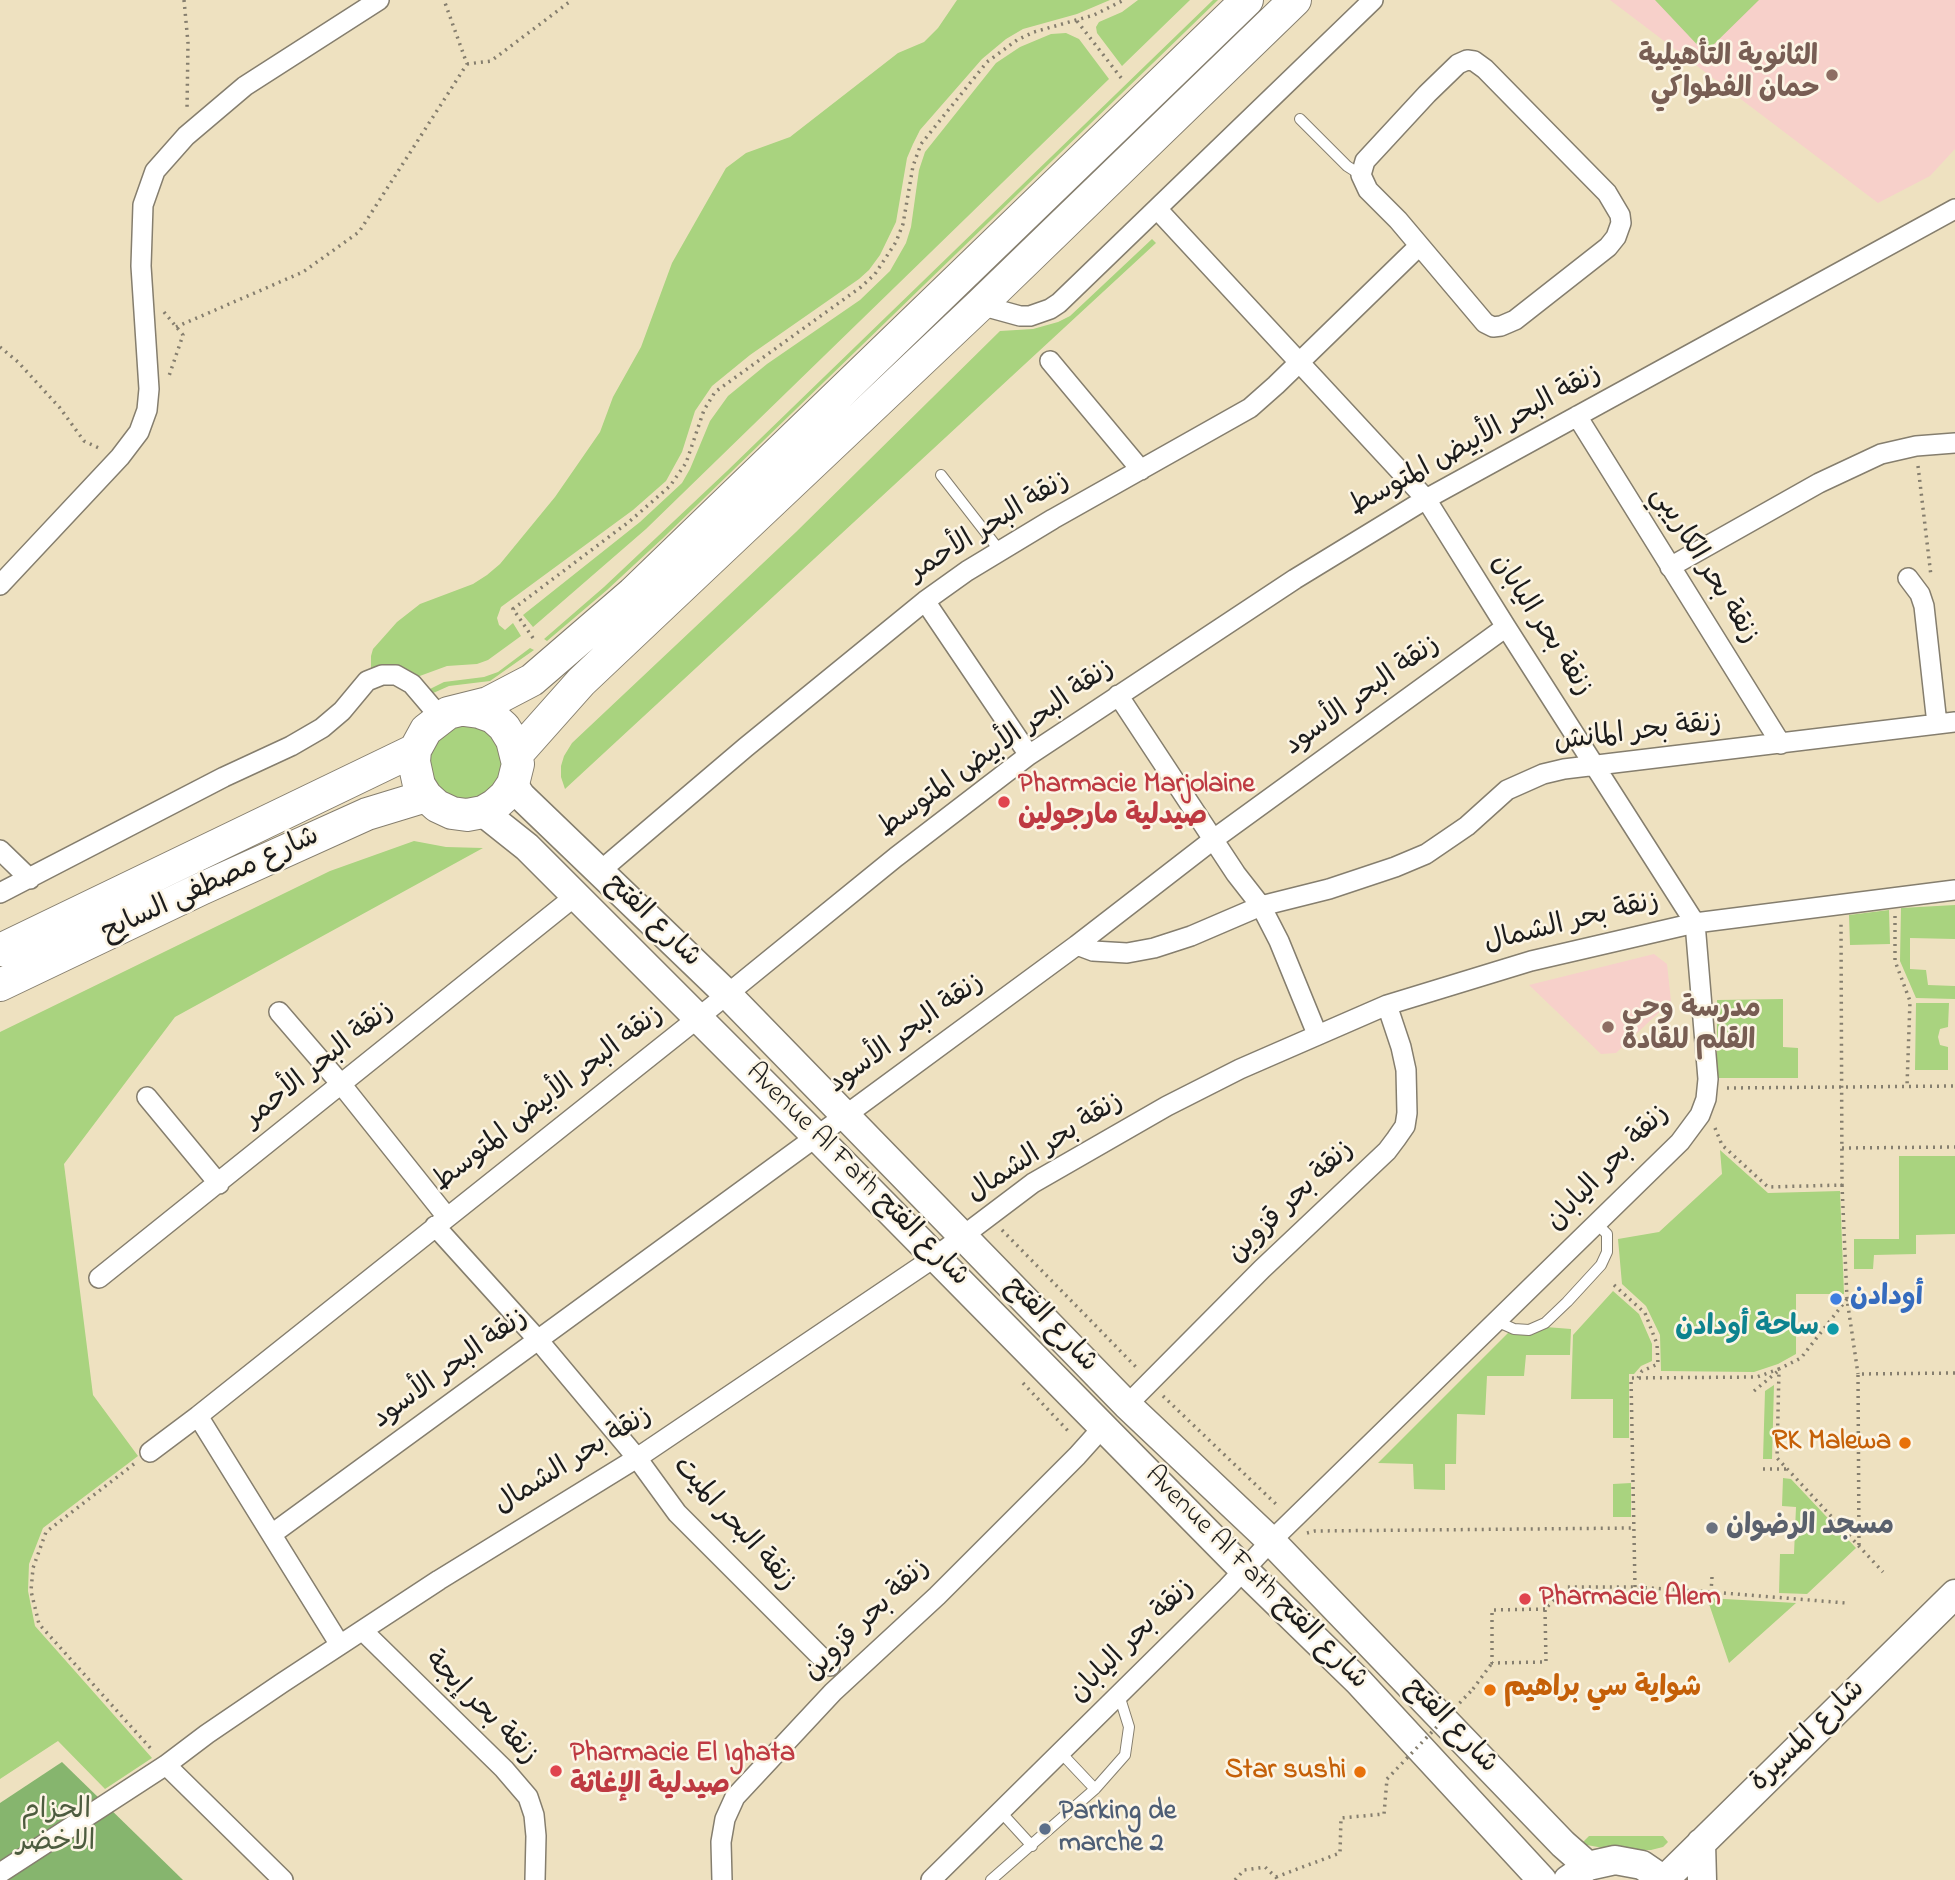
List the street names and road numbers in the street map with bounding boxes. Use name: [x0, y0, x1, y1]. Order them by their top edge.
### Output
street label: زنقة البحر الأبيض المتوسط: [1344, 359, 1608, 525]
street label: زنقة البحر الأحمر: [903, 465, 1077, 591]
street label: زنقة بحر الكاريبي: [1641, 481, 1765, 651]
street label: زنقة بحر اليابان: [1482, 549, 1598, 703]
street label: زنقة البحر الأسود: [1279, 629, 1447, 765]
street label: زنقة البحر الأبيض المتوسط: [872, 653, 1122, 847]
street label: زنقة بحر المانش: [1552, 707, 1724, 761]
street label: شارع مصطفى السايح: [97, 821, 325, 951]
street label: شارع الفتح: [597, 868, 707, 976]
street label: زنقة بحر الشمال: [1481, 886, 1663, 962]
street label: زنقة البحر الأسود: [823, 967, 991, 1103]
street label: زنقة البحر الأحمر: [238, 995, 402, 1137]
street label: زنقة البحر الأبيض المتوسط: [427, 1000, 671, 1200]
street label: Avenue Al Fath شارع الفتح: [737, 1057, 975, 1295]
street label: زنقة بحر الشمال: [962, 1086, 1130, 1212]
street label: زنقة بحر اليابان: [1540, 1099, 1678, 1239]
street label: زنقة بحر قزوين: [1222, 1134, 1362, 1272]
street label: شارع الفتح: [996, 1271, 1104, 1381]
street label: زنقة البحر الأسود: [367, 1302, 535, 1438]
street label: زنقة بحر الشمال: [489, 1400, 659, 1524]
street label: زنقة البحر الميت: [664, 1451, 802, 1599]
street label: Avenue Al Fath شارع الفتح: [1136, 1460, 1374, 1698]
street label: زنقة بحر قزوين: [798, 1552, 938, 1690]
street label: زنقة بحر اليابان: [1064, 1573, 1202, 1711]
street label: زنقة بحر إيجة: [416, 1645, 544, 1773]
street label: شارع الفتح: [1396, 1672, 1504, 1782]
street label: شارع المسيرة: [1744, 1674, 1874, 1800]

